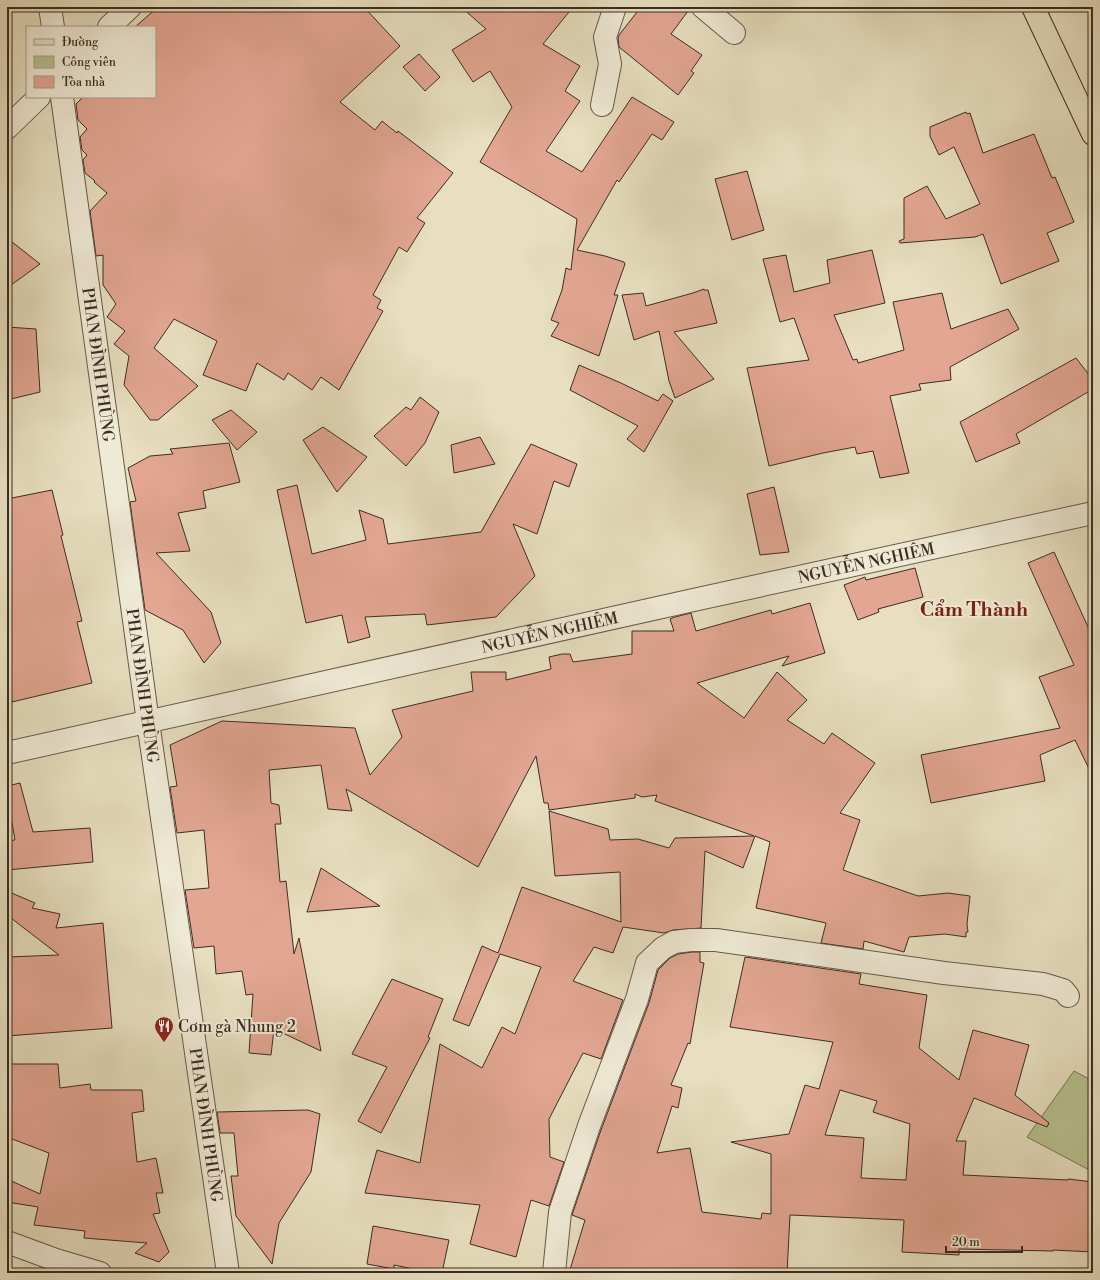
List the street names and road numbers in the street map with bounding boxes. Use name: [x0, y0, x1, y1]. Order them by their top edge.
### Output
street label: PHAN ĐÌNH PHÙNG: [77, 286, 118, 443]
street label: NGUYỄN NGHIÊM: [796, 539, 937, 588]
street label: PHAN ĐÌNH PHÙNG: [121, 607, 163, 764]
street label: NGUYỄN NGHIÊM: [480, 608, 620, 658]
street label: PHAN ĐÌNH PHÙNG: [184, 1047, 227, 1204]

